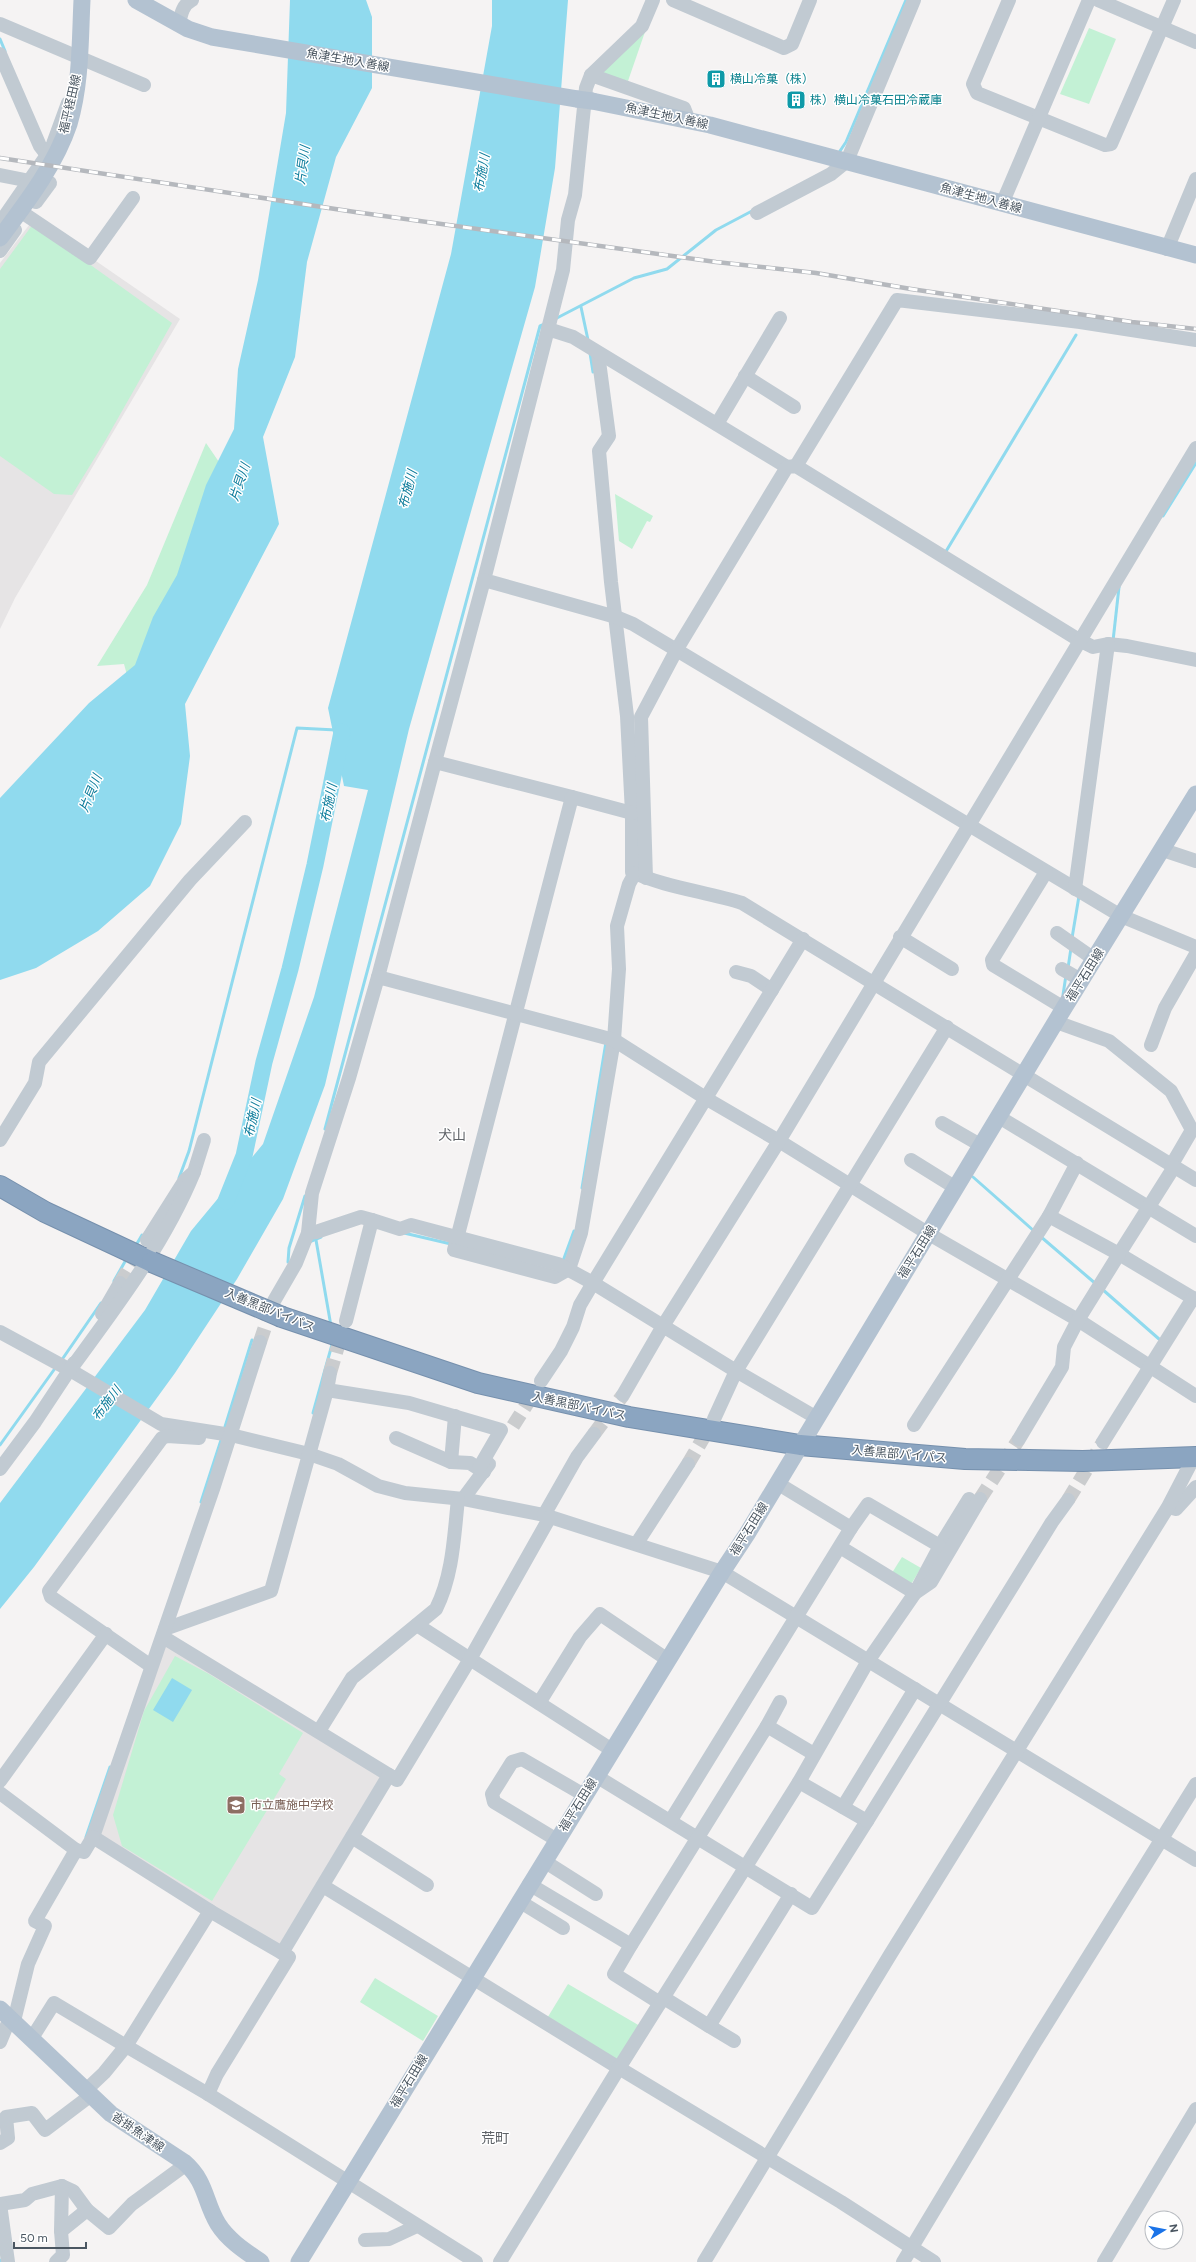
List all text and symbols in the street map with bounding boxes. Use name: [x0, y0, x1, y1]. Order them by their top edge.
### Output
street label: 魚津生地入善線: [305, 46, 391, 74]
building icon: 横山冷菓（株）: [705, 68, 727, 90]
place label: 横山冷菓（株）: [730, 72, 814, 86]
street label: 福平経田線: [56, 73, 84, 135]
building icon: 株）横山冷菓石田冷蔵庫: [785, 89, 807, 111]
place label: 株）横山冷菓石田冷蔵庫: [810, 93, 942, 107]
street label: 魚津生地入善線: [624, 100, 710, 132]
water label: 片貝川: [292, 143, 313, 185]
water label: 布施川: [471, 151, 493, 194]
street label: 魚津生地入善線: [939, 180, 1023, 216]
water label: 片貝川: [226, 459, 254, 503]
water label: 布施川: [395, 466, 420, 510]
water label: 片貝川: [76, 770, 105, 814]
water label: 布施川: [317, 781, 340, 824]
street label: 福平石田線: [1063, 946, 1107, 1004]
water label: 布施川: [241, 1096, 264, 1139]
district label: 犬山: [438, 1127, 466, 1144]
street label: 福平石田線: [895, 1223, 939, 1281]
street label: 入善黒部バイパス: [223, 1286, 317, 1334]
water label: 布施川: [89, 1382, 125, 1423]
street label: 入善黒部バイパス: [531, 1389, 627, 1423]
street label: 入善黒部バイパス: [851, 1443, 947, 1465]
street label: 福平石田線: [727, 1500, 771, 1558]
street label: 福平石田線: [556, 1776, 600, 1834]
school or university icon: 市立鷹施中学校: [225, 1794, 247, 1816]
place label: 市立鷹施中学校: [250, 1798, 334, 1812]
street label: 福平石田線: [388, 2052, 430, 2110]
street label: 沓掛魚津線: [109, 2109, 167, 2155]
district label: 荒町: [481, 2130, 509, 2147]
north arrow: [1144, 2210, 1184, 2250]
text: N: [1166, 2223, 1180, 2234]
scale bar: [14, 2224, 86, 2250]
text: 50 m: [20, 2231, 48, 2245]

